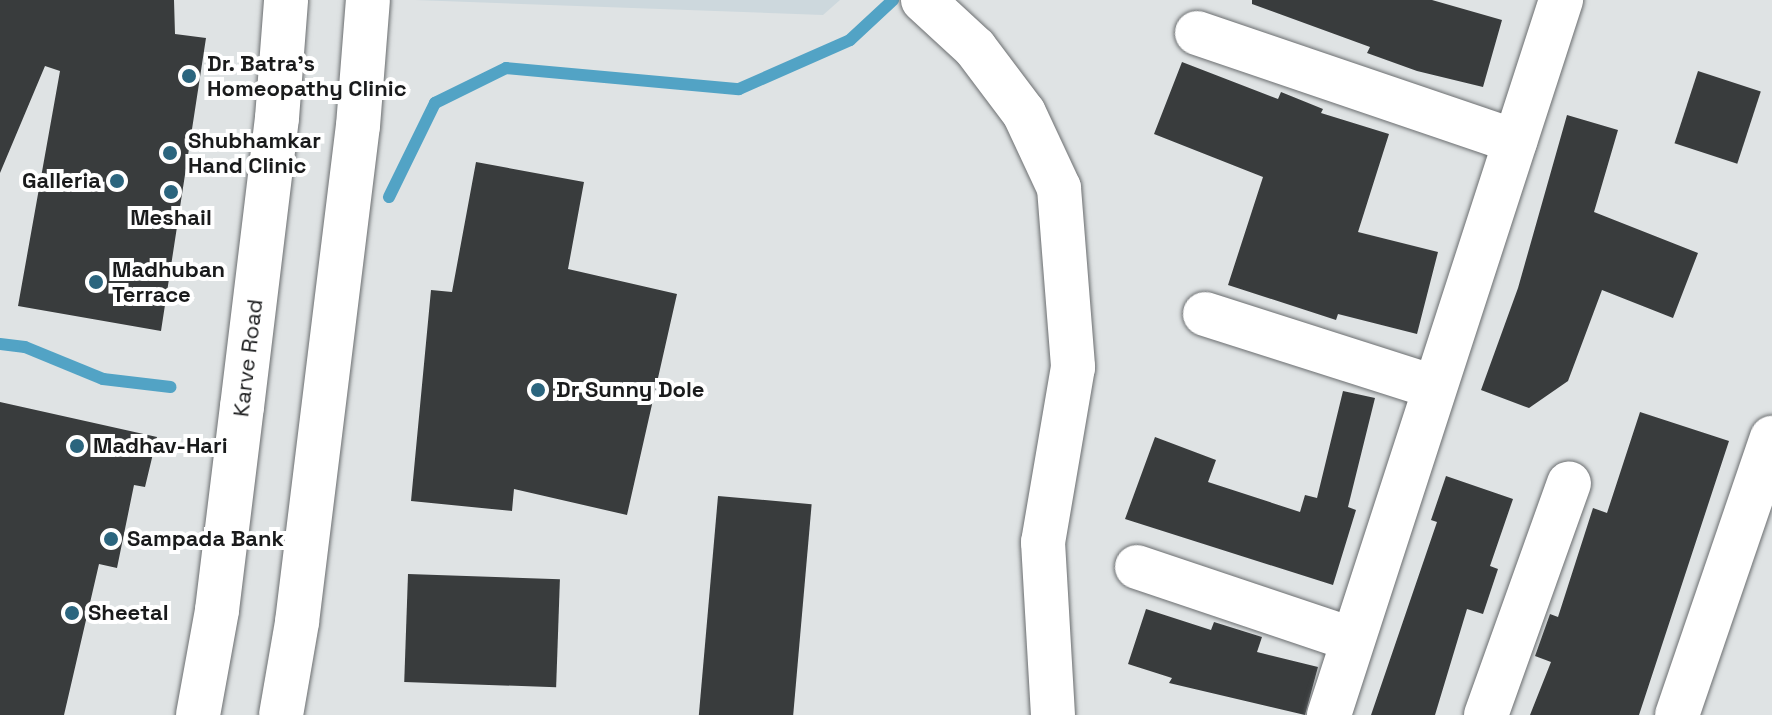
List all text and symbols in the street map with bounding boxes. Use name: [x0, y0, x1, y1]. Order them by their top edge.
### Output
place label: Dr. Batra's Homeopathy Clinic: [207, 50, 407, 102]
marker: Dr. Batra's Homeopathy Clinic: [178, 65, 200, 87]
place label: Shubhamkar Hand Clinic: [188, 127, 321, 178]
marker: Shubhamkar Hand Clinic: [159, 142, 181, 164]
place label: Galleria: [22, 168, 101, 194]
marker: Galleria: [108, 172, 126, 190]
marker: Meshail: [162, 183, 180, 201]
place label: Meshail: [130, 205, 212, 231]
place label: Madhuban Terrace: [112, 256, 225, 308]
marker: Madhuban Terrace: [87, 273, 105, 291]
street label: Karve Road: [228, 298, 268, 418]
place label: Dr Sunny Dole: [556, 377, 705, 403]
marker: Dr Sunny Dole: [527, 379, 549, 401]
place label: Madhav-Hari: [93, 433, 228, 459]
marker: Madhav-Hari: [68, 437, 86, 455]
place label: Sampada Bank: [127, 526, 284, 552]
marker: Sampada Bank: [102, 530, 120, 548]
place label: Sheetal: [88, 600, 169, 626]
marker: Sheetal: [63, 604, 81, 622]

